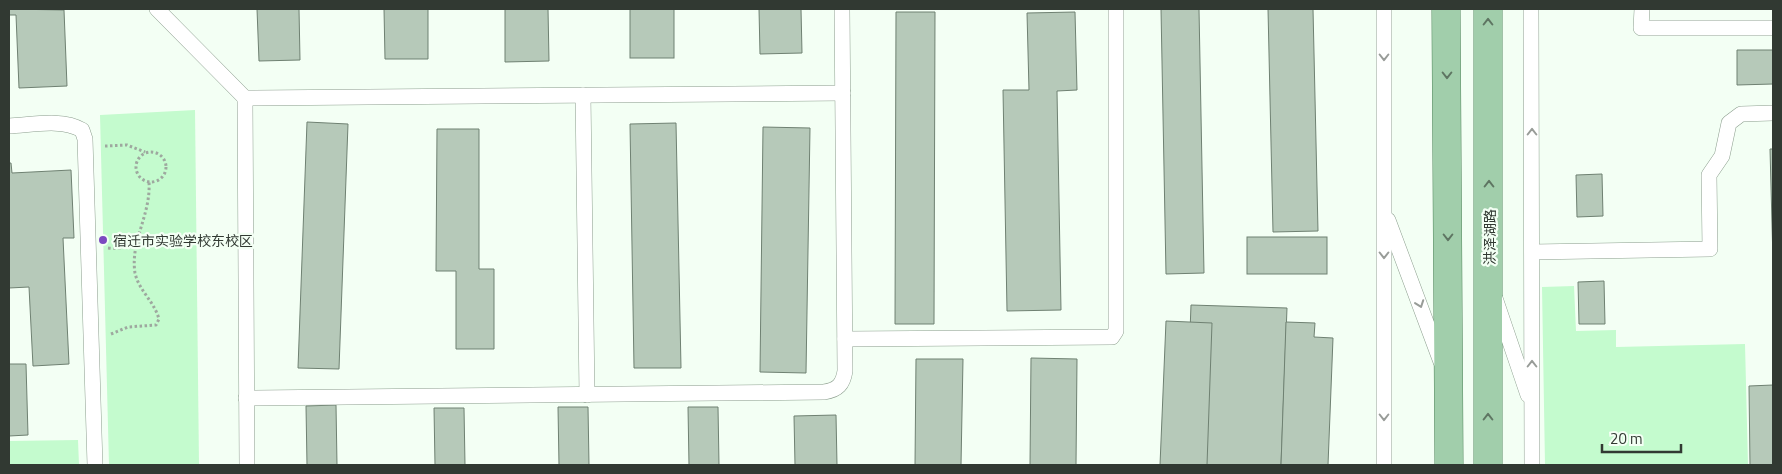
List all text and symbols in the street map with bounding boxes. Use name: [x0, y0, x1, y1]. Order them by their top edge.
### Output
one-way arrow: [1483, 17, 1493, 25]
one-way arrow: [1379, 54, 1389, 62]
one-way arrow: [1442, 72, 1452, 79]
one-way arrow: [1527, 127, 1537, 135]
one-way arrow: [1484, 180, 1494, 188]
street label: 洪泽湖路: [1479, 209, 1500, 265]
place label: 宿迁市实验学校东校区: [113, 230, 253, 251]
marker: 宿迁市实验学校东校区: [97, 234, 109, 246]
one-way arrow: [1443, 234, 1453, 242]
one-way arrow: [1379, 252, 1389, 259]
one-way arrow: [1414, 299, 1424, 308]
one-way arrow: [1527, 360, 1537, 368]
one-way arrow: [1483, 412, 1493, 420]
one-way arrow: [1379, 414, 1389, 422]
scale bar: [1602, 422, 1681, 454]
text: 20 m: [1610, 427, 1643, 450]

